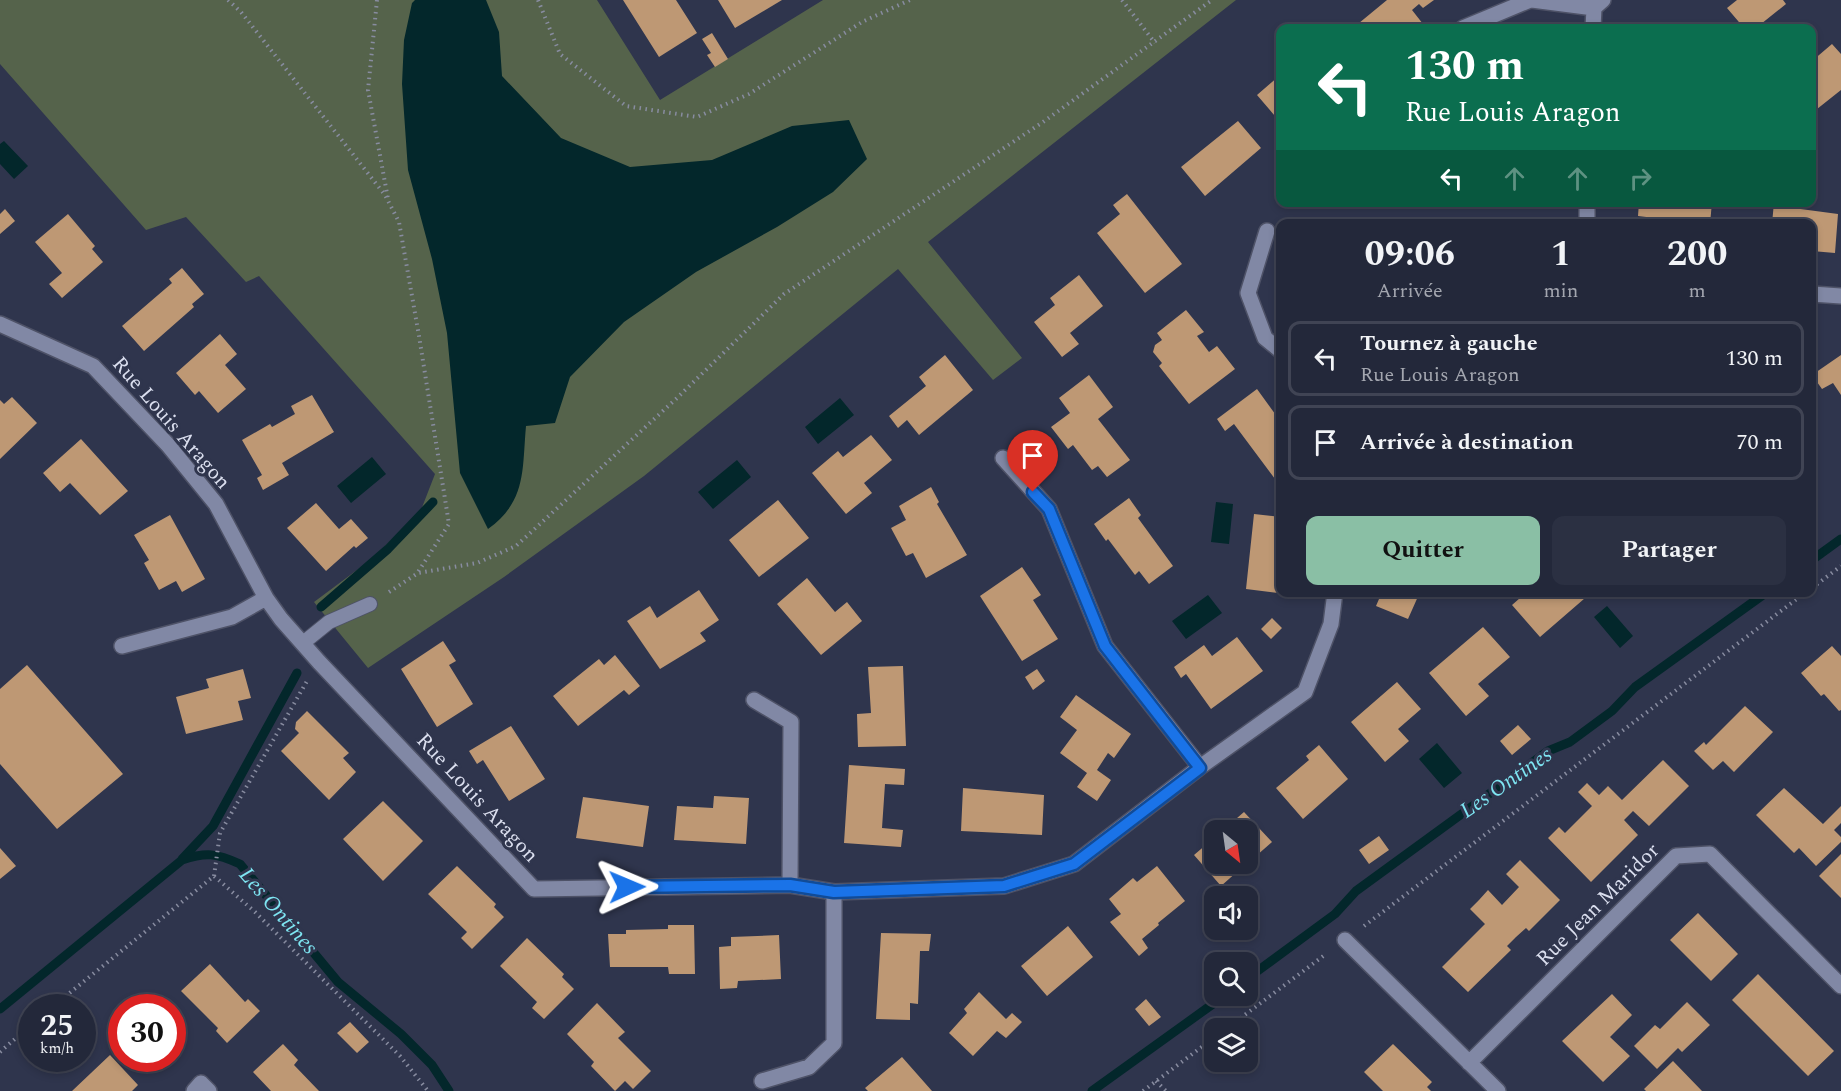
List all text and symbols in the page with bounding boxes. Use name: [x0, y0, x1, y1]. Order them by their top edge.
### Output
text: 130 m: [1405, 35, 1524, 98]
icon: left: [1306, 48, 1384, 126]
text: Rue Louis Aragon: [1405, 92, 1621, 134]
icon: left: [1435, 162, 1468, 195]
icon: ahead: [1498, 162, 1531, 195]
icon: ahead: [1561, 162, 1594, 195]
icon: right: [1624, 162, 1657, 195]
text: 09:06: [1364, 227, 1455, 282]
text: 1: [1551, 227, 1571, 282]
text: 200: [1667, 227, 1727, 282]
text: Arrivée: [1377, 276, 1443, 306]
text: min: [1543, 276, 1578, 306]
text: m: [1689, 276, 1706, 306]
text: Tournez à gauche: [1360, 327, 1538, 360]
icon: left: [1309, 342, 1342, 375]
text: 130 m: [1726, 342, 1783, 375]
street label: Rue Louis Aragon: [104, 349, 238, 497]
text: Rue Louis Aragon: [1360, 360, 1520, 390]
icon: arrive: [1309, 426, 1342, 459]
text: Arrivée à destination: [1360, 426, 1574, 459]
text: 70 m: [1737, 426, 1783, 459]
pin: [1007, 430, 1058, 492]
icon: arrive: [1016, 439, 1049, 472]
button: Quitter: [1306, 516, 1540, 585]
button: Partager: [1552, 516, 1786, 585]
street label: Rue Louis Aragon: [408, 726, 546, 870]
water label: Les Ontines: [1453, 739, 1559, 827]
north arrow: [1204, 820, 1258, 874]
map controls: [1204, 820, 1258, 1072]
street label: Rue Jean Maridor: [1529, 836, 1667, 974]
position arrow: [595, 855, 659, 919]
water label: Les Ontines: [231, 860, 326, 962]
button: sound: [1204, 886, 1258, 940]
button: search: [1204, 952, 1258, 1006]
speed limit sign: 30: [108, 994, 186, 1072]
text: 25: [40, 1003, 74, 1049]
button: layers: [1204, 1018, 1258, 1072]
text: km/h: [40, 1037, 74, 1060]

